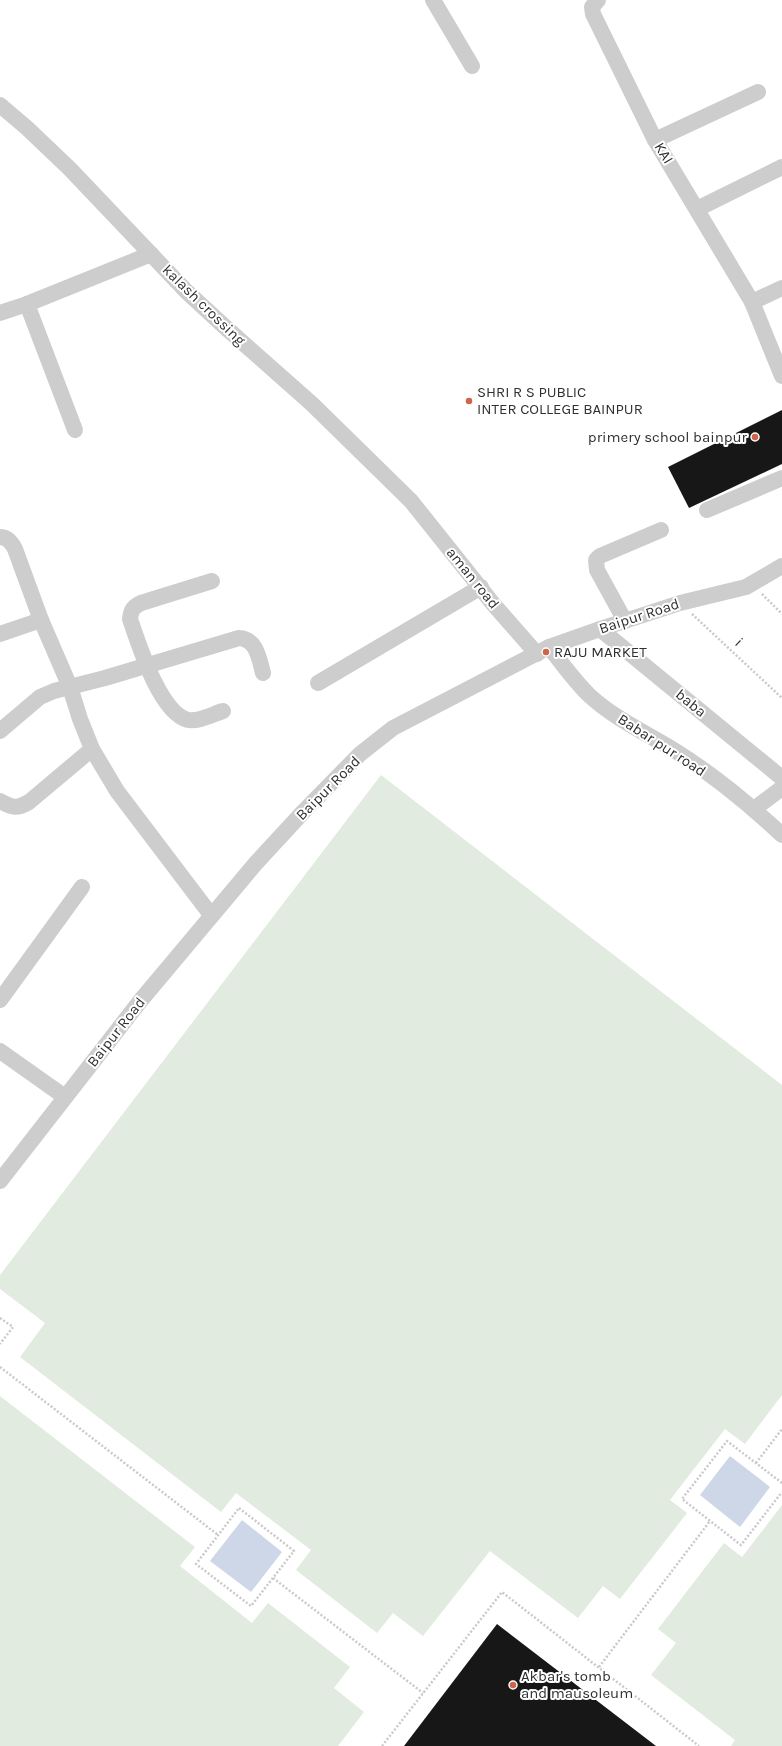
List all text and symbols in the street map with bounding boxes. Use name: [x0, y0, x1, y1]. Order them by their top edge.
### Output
street label: KAI: [651, 139, 677, 167]
street label: kalash crossing: [159, 261, 250, 350]
place label: SHRI R S PUBLIC INTER COLLEGE BAINPUR: [477, 383, 643, 418]
marker: SHRI R S PUBLIC INTER COLLEGE BAINPUR: [464, 396, 474, 406]
place label: primery school bainpur: [588, 428, 748, 446]
marker: primery school bainpur: [750, 432, 760, 442]
street label: aman road: [443, 544, 503, 612]
street label: Baipur Road: [597, 595, 681, 637]
street label: i: [731, 634, 747, 650]
place label: RAJU MARKET: [554, 643, 647, 661]
marker: RAJU MARKET: [541, 647, 551, 657]
street label: baba: [672, 685, 710, 721]
street label: Babar pur road: [615, 710, 709, 780]
street label: Baipur Road: [292, 752, 364, 824]
street label: Baipur Road: [83, 994, 149, 1070]
place label: Akbar's tomb and mausoleum: [521, 1667, 633, 1702]
marker: Akbar's tomb and mausoleum: [508, 1680, 518, 1690]

